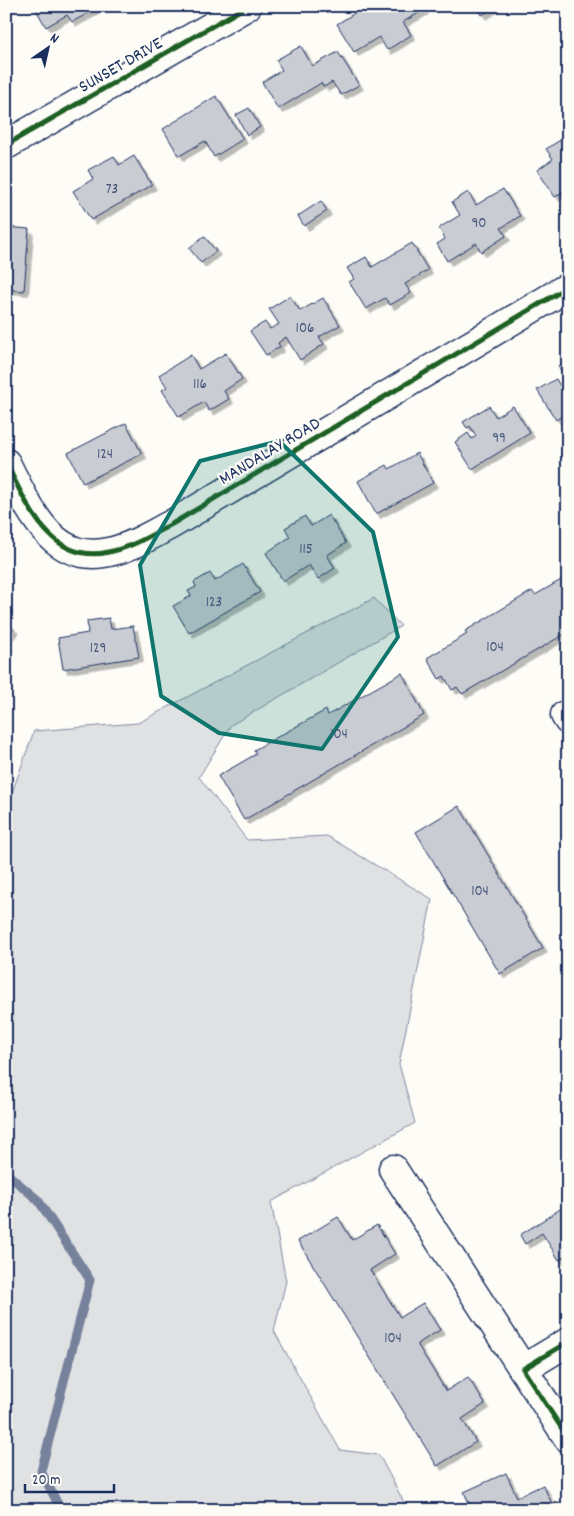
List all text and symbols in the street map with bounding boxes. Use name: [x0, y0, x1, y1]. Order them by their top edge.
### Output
north arrow: [22, 22, 72, 72]
text: N: [46, 29, 63, 49]
street label: SUNSET DRIVE: [75, 32, 168, 100]
house number: 73: [106, 179, 118, 201]
house number: 90: [471, 213, 487, 235]
house number: 106: [296, 318, 314, 340]
house number: 116: [193, 374, 207, 396]
street label: MANDALAY ROAD: [215, 412, 326, 492]
house number: 99: [492, 428, 506, 450]
house number: 124: [97, 444, 113, 466]
house number: 115: [299, 539, 313, 561]
house number: 123: [206, 592, 222, 614]
house number: 104: [486, 637, 504, 659]
house number: 129: [90, 638, 106, 660]
house number: 104: [330, 724, 348, 746]
house number: 104: [471, 881, 489, 903]
house number: 104: [384, 1328, 402, 1350]
scale bar: [25, 1461, 114, 1493]
text: 20 m: [32, 1470, 60, 1492]

